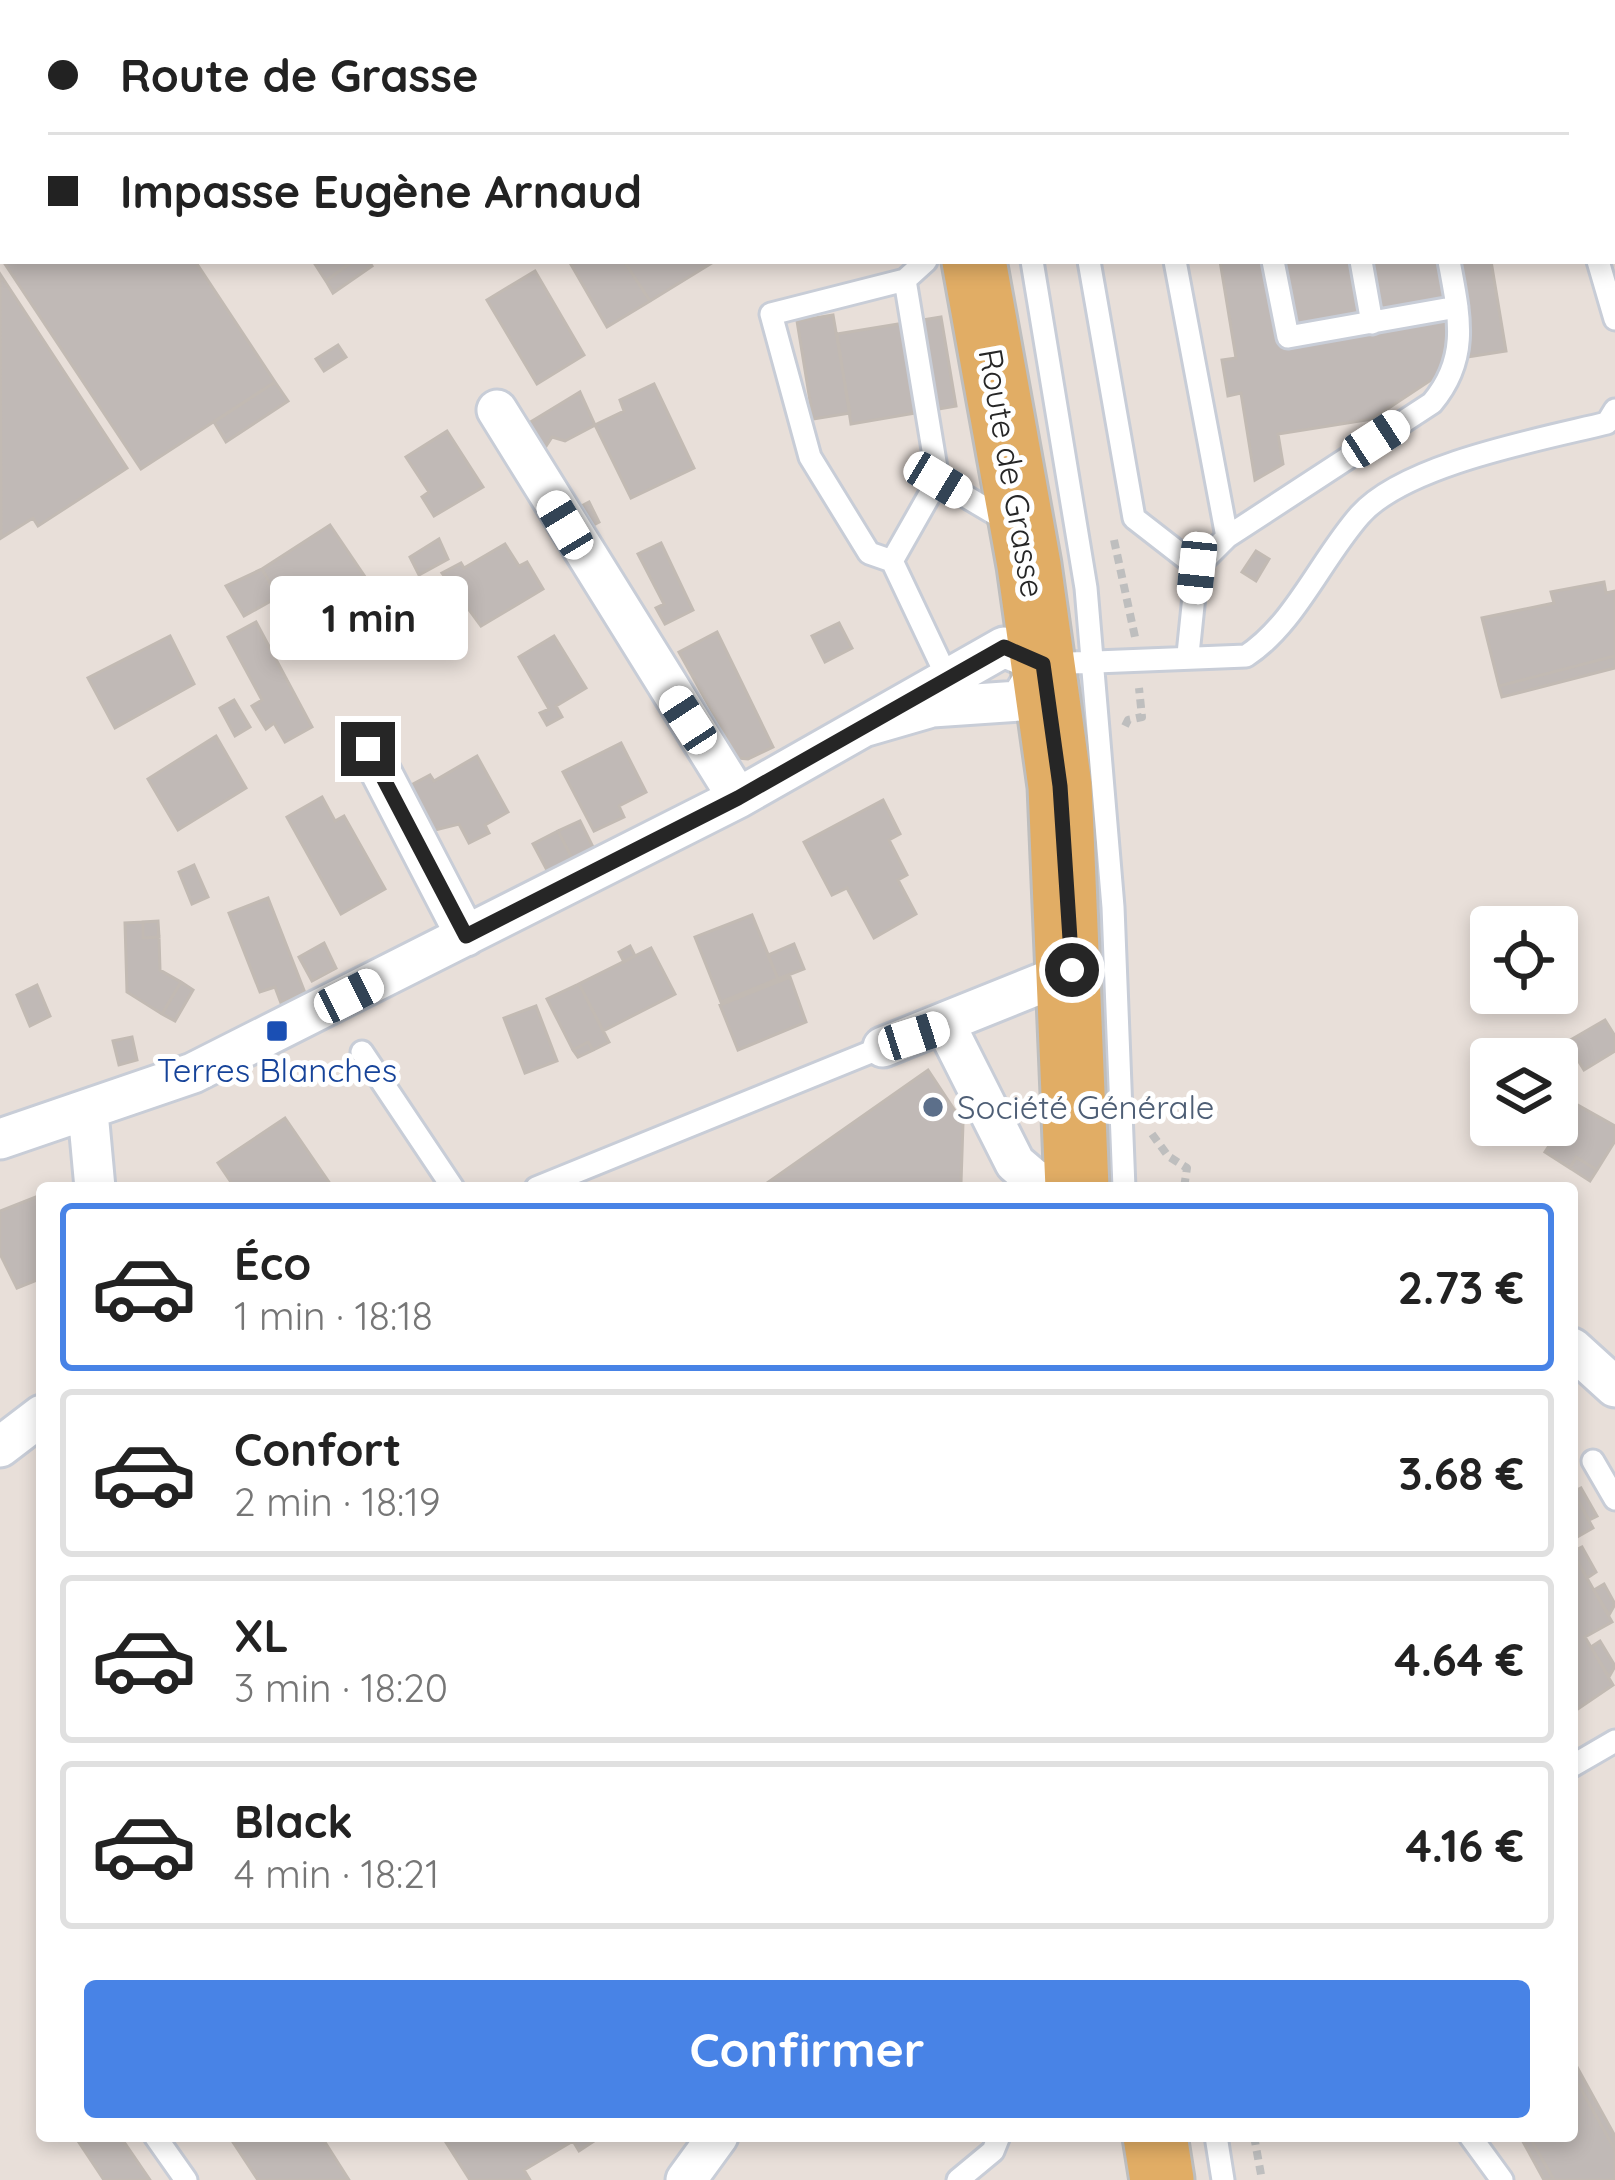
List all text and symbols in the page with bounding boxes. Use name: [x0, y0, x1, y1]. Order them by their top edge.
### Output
text: Route de Grasse: [120, 47, 478, 103]
text: Impasse Eugène Arnaud: [120, 163, 642, 219]
street label: Route de Grasse: [970, 345, 1055, 600]
car: [1336, 404, 1416, 474]
car: [898, 446, 978, 514]
car: [531, 485, 599, 565]
car: [1175, 530, 1219, 606]
callout: 1 min: [269, 575, 467, 659]
text: 1 min: [322, 593, 416, 642]
car: [653, 680, 723, 760]
route end: [341, 722, 395, 776]
map controls: [1470, 906, 1578, 1146]
button: locate: [1470, 906, 1578, 1014]
route start: [1045, 943, 1099, 997]
car: [309, 964, 389, 1028]
car: [874, 1008, 954, 1064]
marker: Terres Blanches: [264, 1018, 290, 1044]
button: layers: [1470, 1038, 1578, 1146]
place label: Terres Blanches: [157, 1049, 397, 1090]
place label: Société Générale: [957, 1086, 1214, 1127]
marker: Société Générale: [920, 1094, 946, 1120]
icon: car: [90, 1233, 198, 1341]
text: Éco: [234, 1235, 311, 1291]
text: 2.73 €: [1398, 1259, 1524, 1315]
text: 1 min · 18:18: [234, 1291, 433, 1340]
icon: car: [90, 1419, 198, 1527]
text: Confort: [234, 1421, 401, 1477]
text: 3.68 €: [1398, 1445, 1524, 1501]
text: 2 min · 18:19: [234, 1477, 441, 1526]
icon: car: [90, 1605, 198, 1713]
text: XL: [234, 1607, 289, 1663]
text: 4.64 €: [1394, 1631, 1524, 1687]
text: 3 min · 18:20: [234, 1663, 448, 1712]
icon: car: [90, 1791, 198, 1899]
text: Black: [234, 1793, 353, 1849]
text: 4.16 €: [1405, 1817, 1524, 1873]
text: 4 min · 18:21: [234, 1849, 439, 1898]
button: Confirmer: [84, 1980, 1530, 2118]

